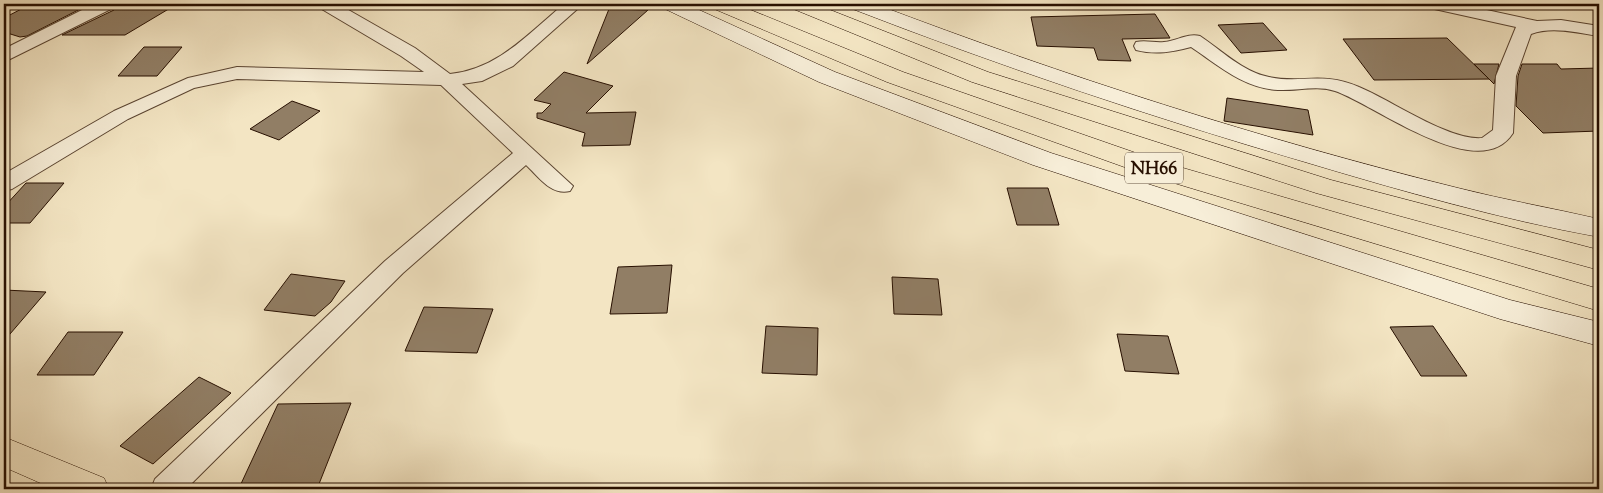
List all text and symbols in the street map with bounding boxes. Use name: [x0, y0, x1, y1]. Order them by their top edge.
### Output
road number: NH66: [1125, 152, 1183, 184]

